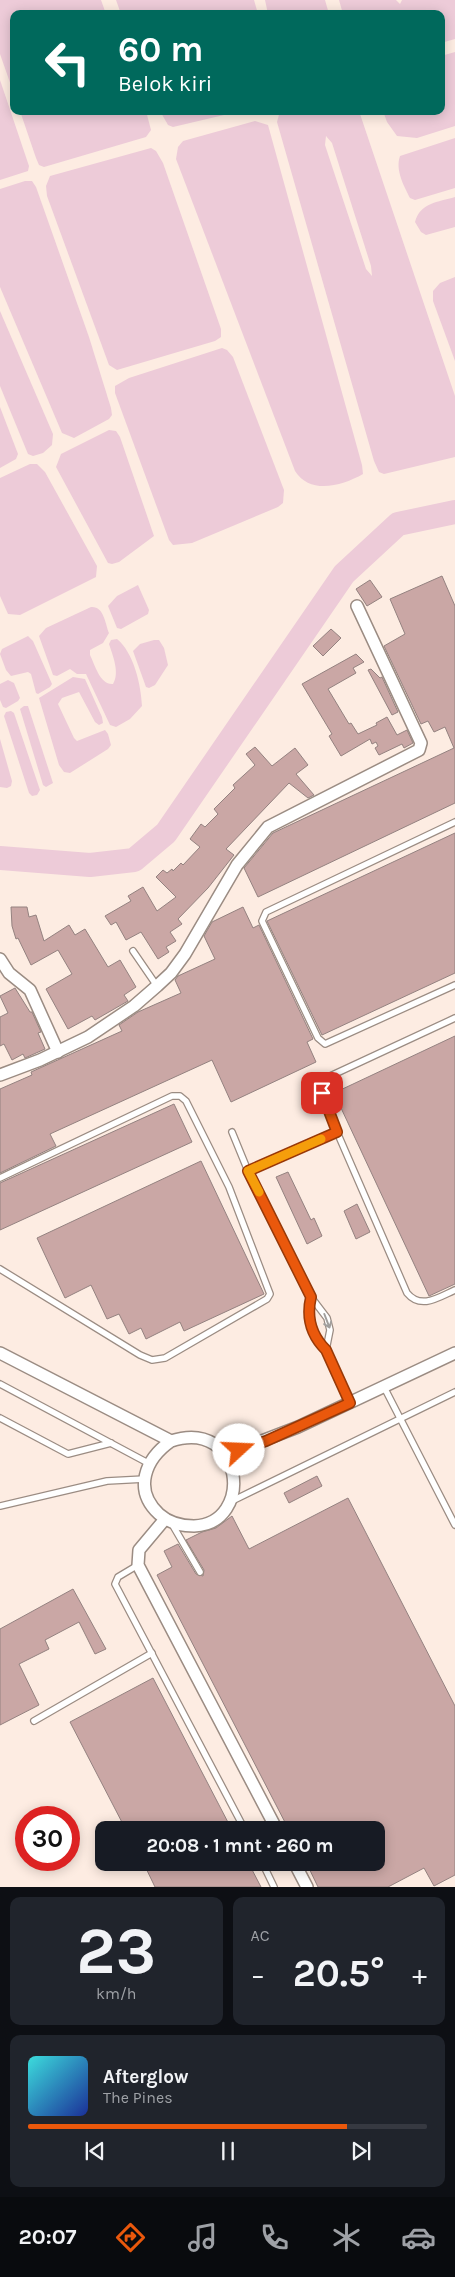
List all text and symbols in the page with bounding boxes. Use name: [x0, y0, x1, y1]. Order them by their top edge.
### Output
text: 60 m: [118, 29, 203, 70]
icon: left: [35, 30, 100, 95]
text: Belok kiri: [118, 71, 212, 97]
pin: [301, 1072, 343, 1114]
icon: arrive: [308, 1079, 336, 1107]
one-way arrow: [323, 1313, 332, 1328]
position arrow: [212, 1423, 264, 1475]
speed limit sign: 30: [15, 1806, 80, 1871]
text: 20:08 · 1 mnt · 260 m: [146, 1835, 334, 1857]
text: 23: [76, 1913, 156, 1989]
text: AC: [251, 1926, 270, 1945]
text: 20.5°: [293, 1951, 385, 1996]
text: −: [251, 1958, 265, 1991]
text: +: [412, 1958, 427, 1991]
text: km/h: [96, 1984, 137, 2003]
text: Afterglow: [103, 2066, 189, 2088]
text: The Pines: [103, 2088, 173, 2107]
icon: previous: [81, 2137, 109, 2165]
icon: pause: [214, 2137, 242, 2165]
icon: next: [347, 2137, 375, 2165]
icon: directions: [113, 2220, 148, 2255]
icon: music: [185, 2220, 220, 2255]
icon: phone: [257, 2220, 292, 2255]
icon: climate: [329, 2220, 364, 2255]
icon: car: [401, 2220, 436, 2255]
text: 20:07: [18, 2224, 77, 2250]

